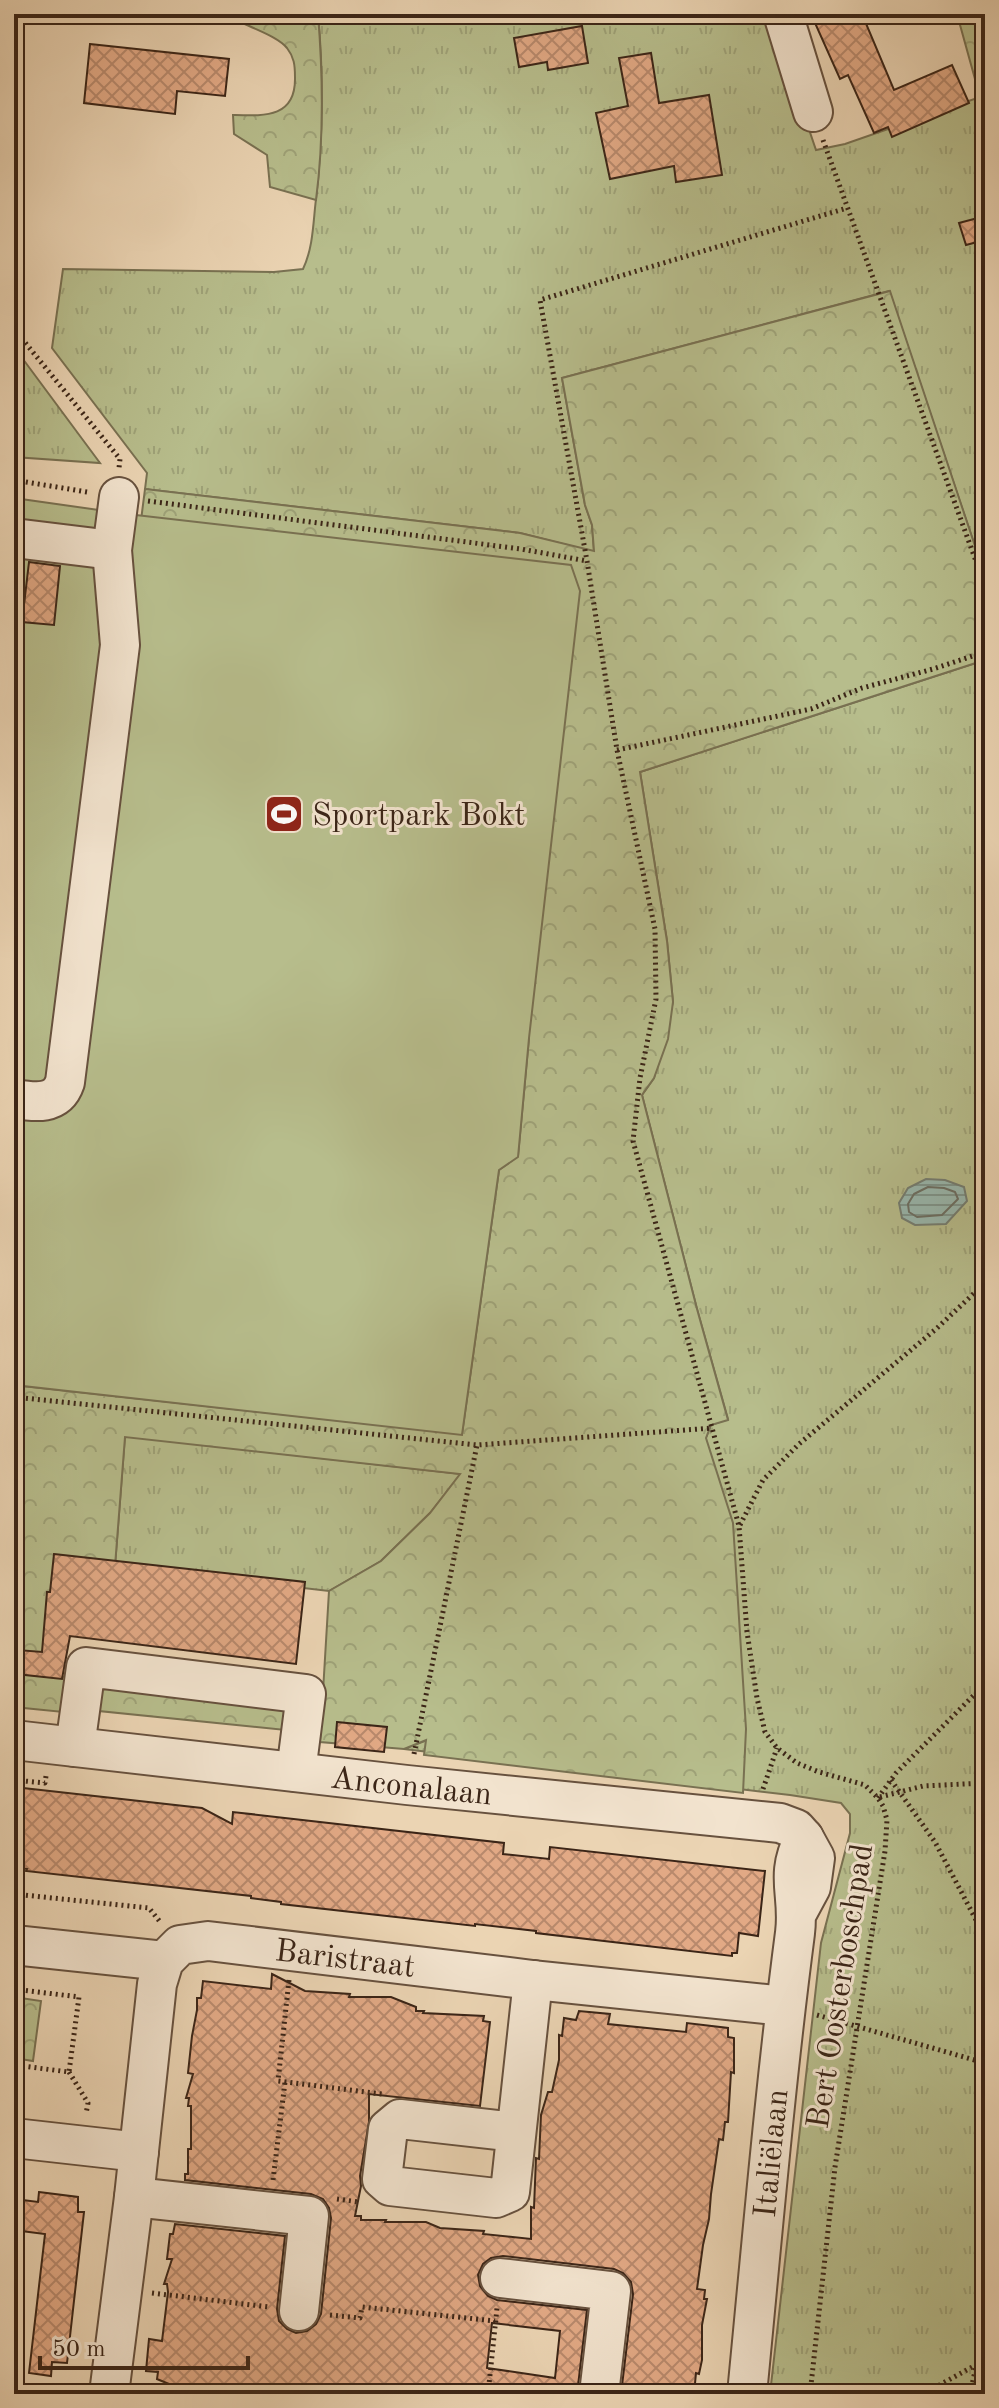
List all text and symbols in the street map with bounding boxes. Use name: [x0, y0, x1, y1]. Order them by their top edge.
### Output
sports icon: Sportpark Bokt: [263, 793, 305, 835]
place label: Sportpark Bokt: [312, 801, 526, 833]
street label: Anconalaan: [329, 1763, 493, 1813]
street label: Bert Oosterboschpad: [804, 1842, 880, 2131]
street label: Baristraat: [273, 1936, 417, 1985]
street label: Italiëlaan: [751, 2087, 796, 2219]
scale bar: [40, 2320, 248, 2370]
text: 50 m: [52, 2338, 106, 2362]

